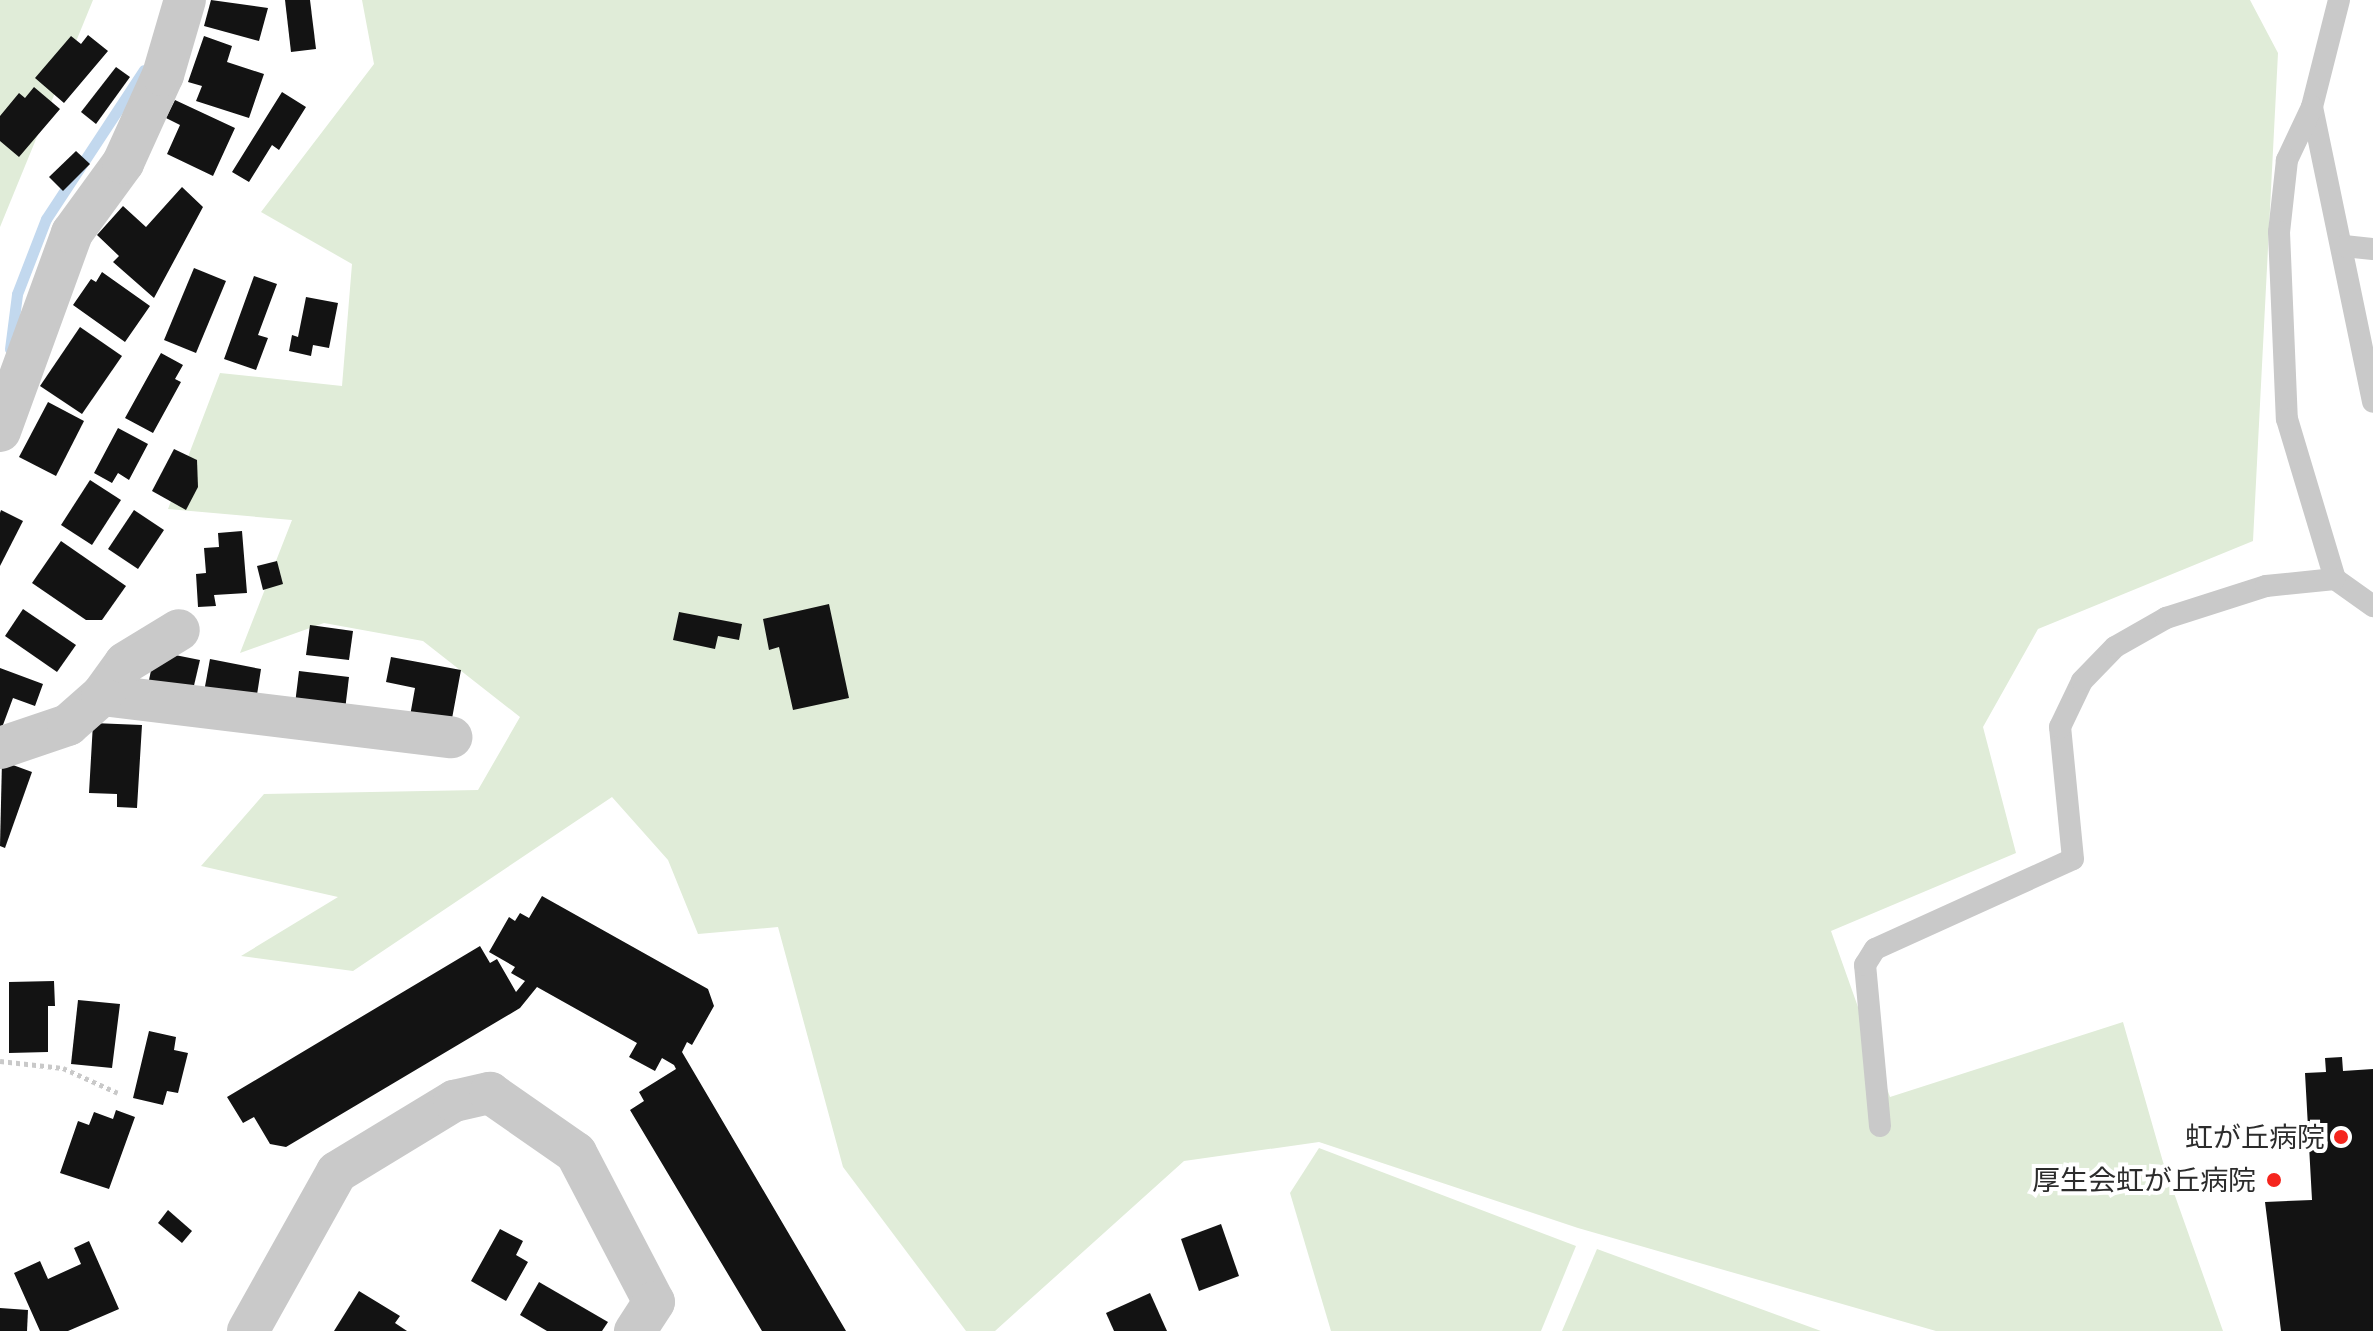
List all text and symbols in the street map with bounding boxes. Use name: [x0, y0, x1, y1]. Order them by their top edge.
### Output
place label: 虹が丘病院: [2185, 1120, 2325, 1154]
marker: 虹が丘病院: [2332, 1128, 2350, 1146]
place label: 厚生会虹が丘病院: [2032, 1163, 2256, 1197]
marker: 厚生会虹が丘病院: [2263, 1169, 2285, 1191]

